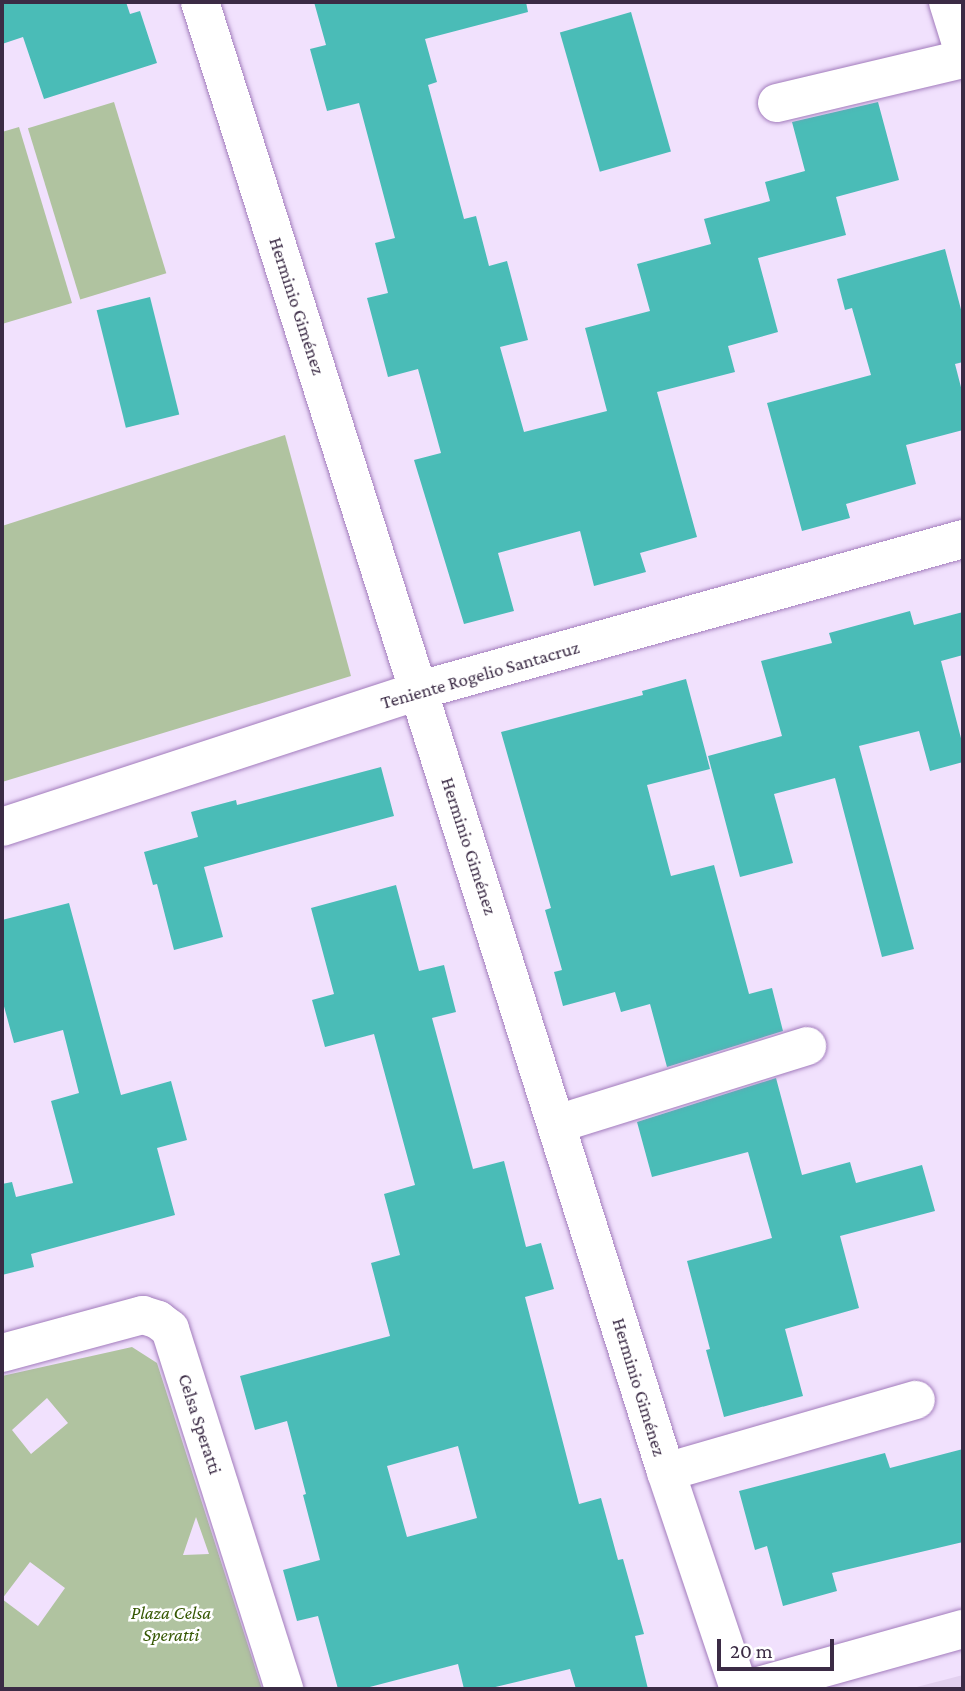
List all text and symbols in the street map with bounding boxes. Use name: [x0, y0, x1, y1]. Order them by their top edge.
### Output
street label: Herminio Giménez: [264, 234, 330, 378]
street label: Teniente Rogelio Santacruz: [378, 636, 582, 714]
street label: Herminio Giménez: [436, 774, 502, 918]
street label: Herminio Giménez: [607, 1315, 671, 1459]
street label: Celsa Speratti: [173, 1371, 227, 1477]
park label: Plaza Celsa Speratti: [131, 1602, 211, 1646]
scale bar: [720, 1624, 837, 1668]
text: 20 m: [730, 1639, 773, 1663]

